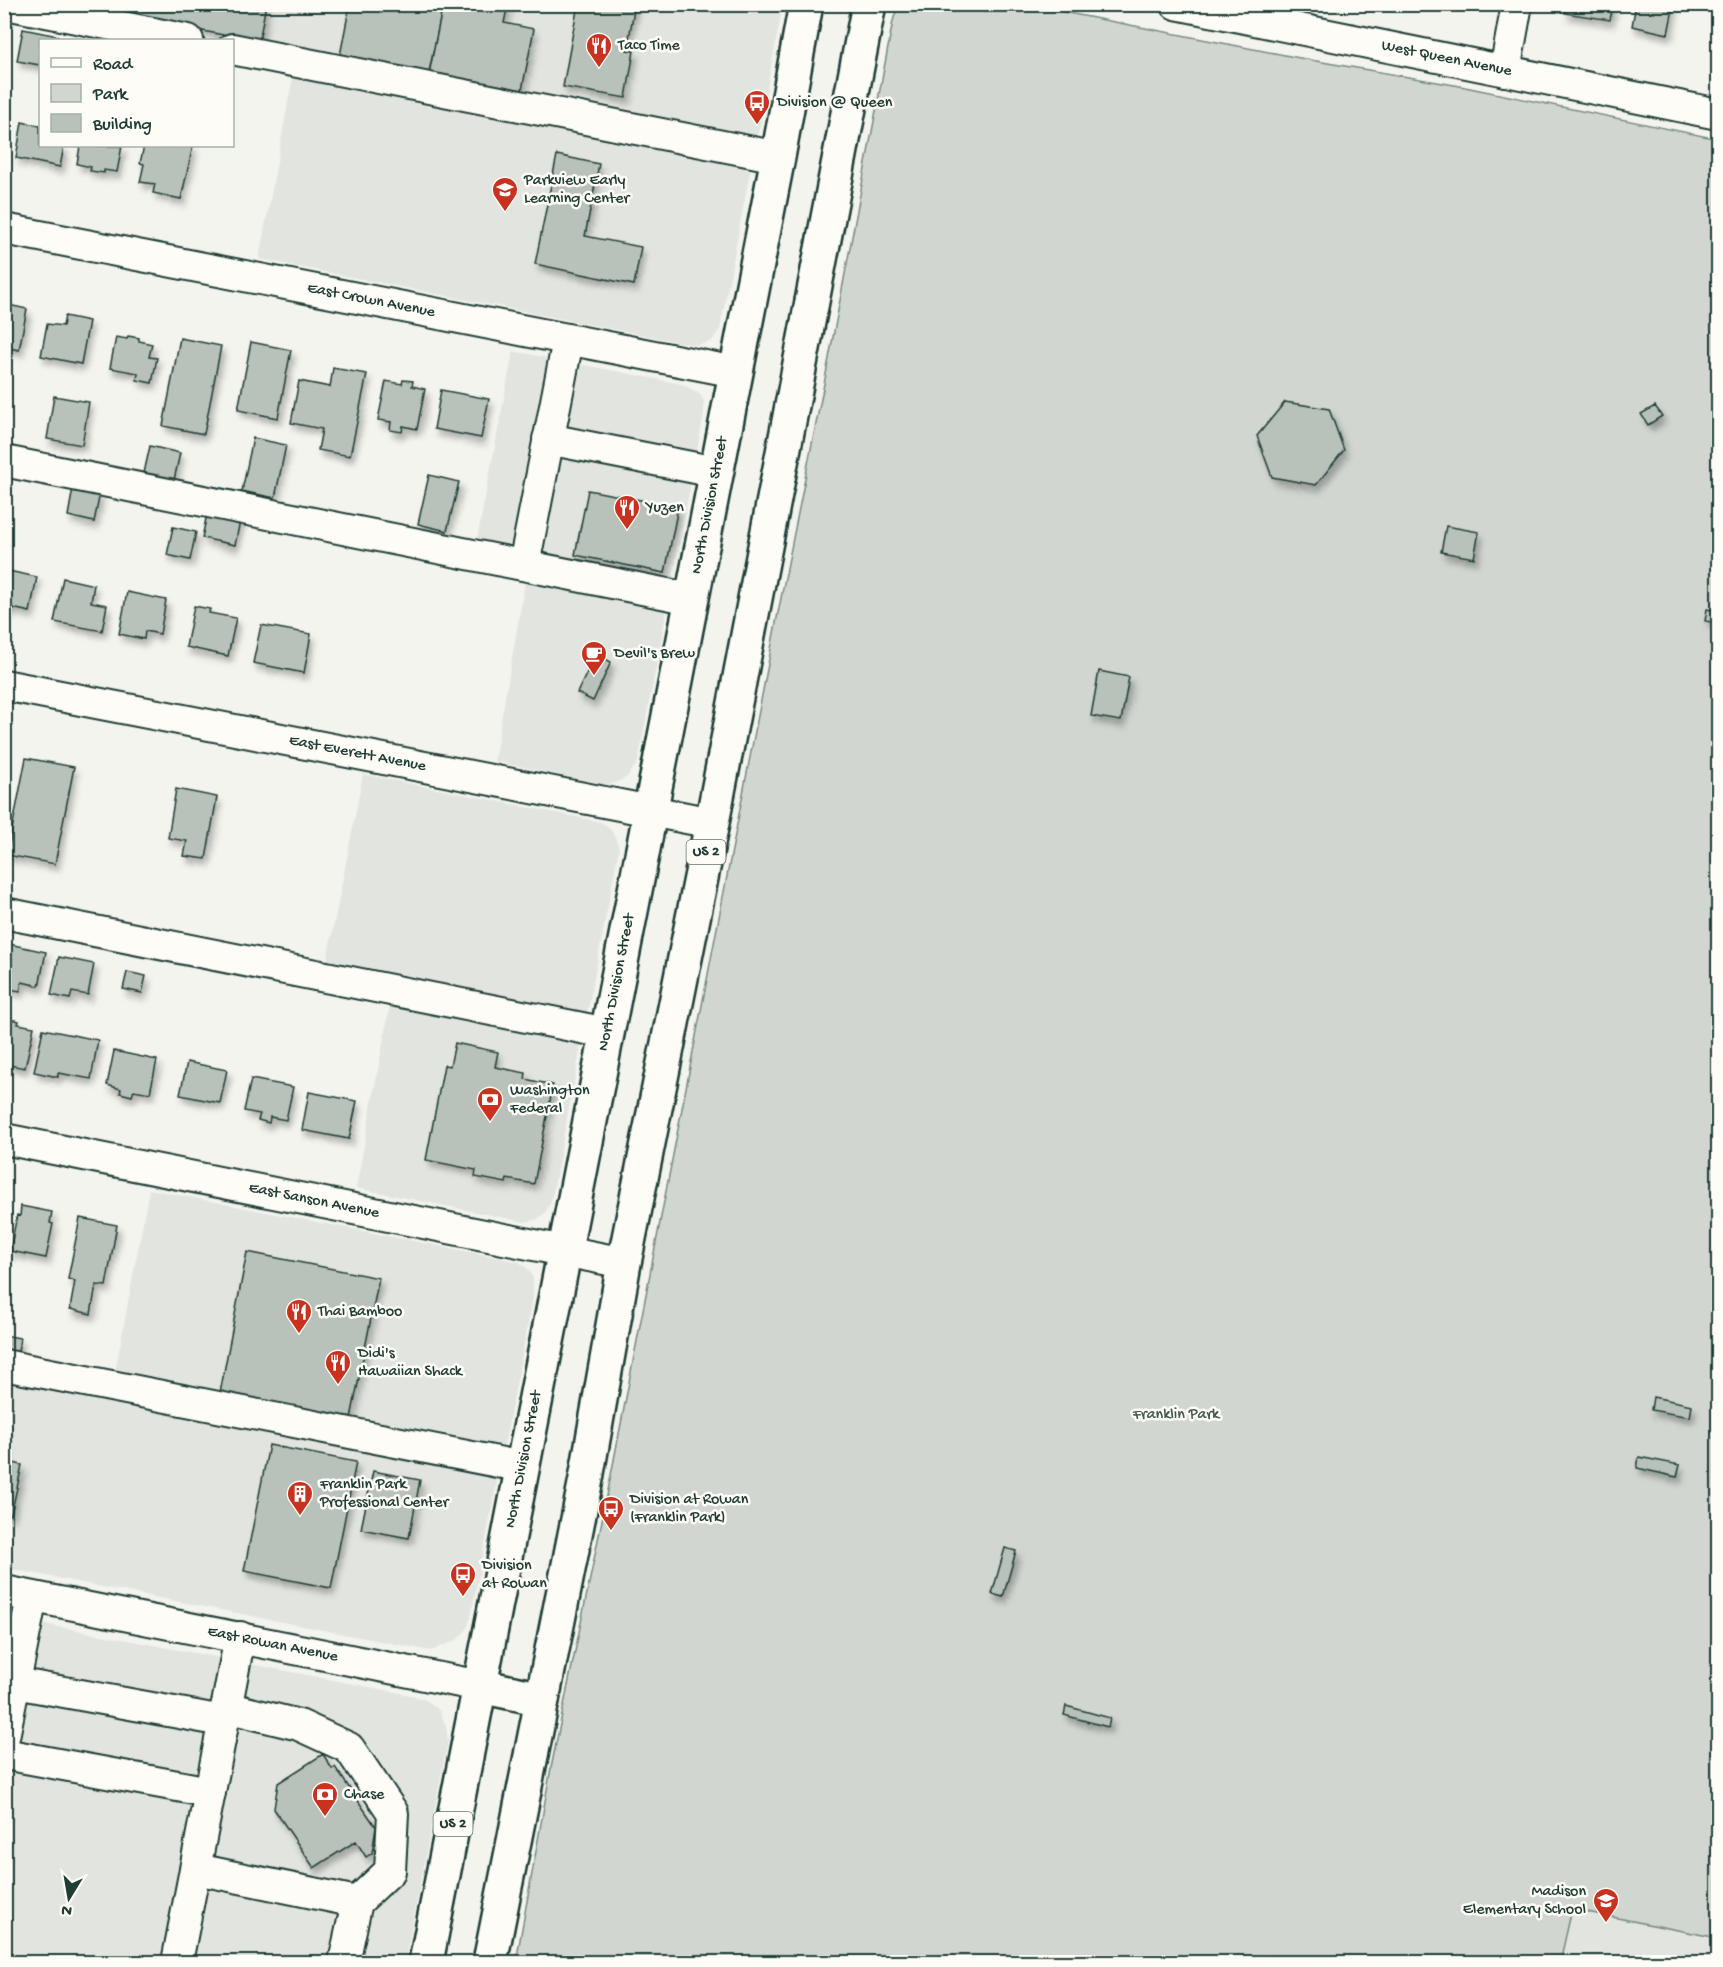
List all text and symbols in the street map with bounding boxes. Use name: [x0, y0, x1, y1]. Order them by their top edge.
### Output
restaurant icon: Taco Time: [584, 31, 614, 69]
street label: West Queen Avenue: [1380, 36, 1514, 82]
place label: Taco Time: [617, 37, 681, 56]
legend: [39, 39, 234, 147]
text: Road: [93, 55, 134, 76]
text: Park: [92, 85, 129, 106]
bus stop icon: Division @ Queen: [742, 88, 772, 126]
place label: Division @ Queen: [776, 94, 893, 113]
text: Building: [92, 115, 152, 136]
place label: Parkview Early Learning Center: [523, 172, 631, 209]
school or university icon: Parkview Early Learning Center: [490, 175, 520, 213]
street label: East Crown Avenue: [306, 279, 437, 323]
street label: North Division Street: [687, 434, 733, 576]
restaurant icon: Yuzen: [612, 493, 642, 531]
place label: Yuzen: [644, 499, 684, 518]
cafe icon: Devil's Brew: [579, 639, 609, 677]
place label: Devil's Brew: [613, 645, 696, 664]
street label: East Everett Avenue: [287, 731, 428, 777]
road number: US 2: [686, 840, 726, 864]
street label: North Division Street: [594, 911, 640, 1053]
place label: Washington Federal: [509, 1082, 590, 1119]
bank icon: Washington Federal: [475, 1085, 505, 1123]
street label: East Sanson Avenue: [247, 1179, 382, 1223]
restaurant icon: Thai Bamboo: [284, 1297, 314, 1335]
place label: Thai Bamboo: [317, 1303, 402, 1322]
place label: Didi's Hawaiian Shack: [357, 1345, 464, 1382]
restaurant icon: Didi's Hawaiian Shack: [323, 1348, 353, 1386]
street label: North Division Street: [501, 1388, 547, 1530]
park label: Franklin Park: [1132, 1406, 1221, 1425]
place label: Franklin Park Professional Center: [319, 1476, 450, 1513]
building icon: Franklin Park Professional Center: [285, 1479, 315, 1517]
place label: Division at Rowan (Franklin Park): [629, 1491, 749, 1528]
bus stop icon: Division at Rowan (Franklin Park): [596, 1494, 626, 1532]
place label: Division at Rowan: [481, 1557, 547, 1594]
bus stop icon: Division at Rowan: [448, 1560, 478, 1598]
street label: East Rowan Avenue: [206, 1622, 340, 1667]
bank icon: Chase: [310, 1780, 340, 1818]
place label: Chase: [344, 1786, 385, 1805]
road number: US 2: [434, 1812, 472, 1836]
north arrow: [39, 1868, 99, 1928]
place label: Madison Elementary School: [1463, 1883, 1586, 1920]
school or university icon: Madison Elementary School: [1591, 1886, 1621, 1924]
text: N: [59, 1899, 74, 1920]

